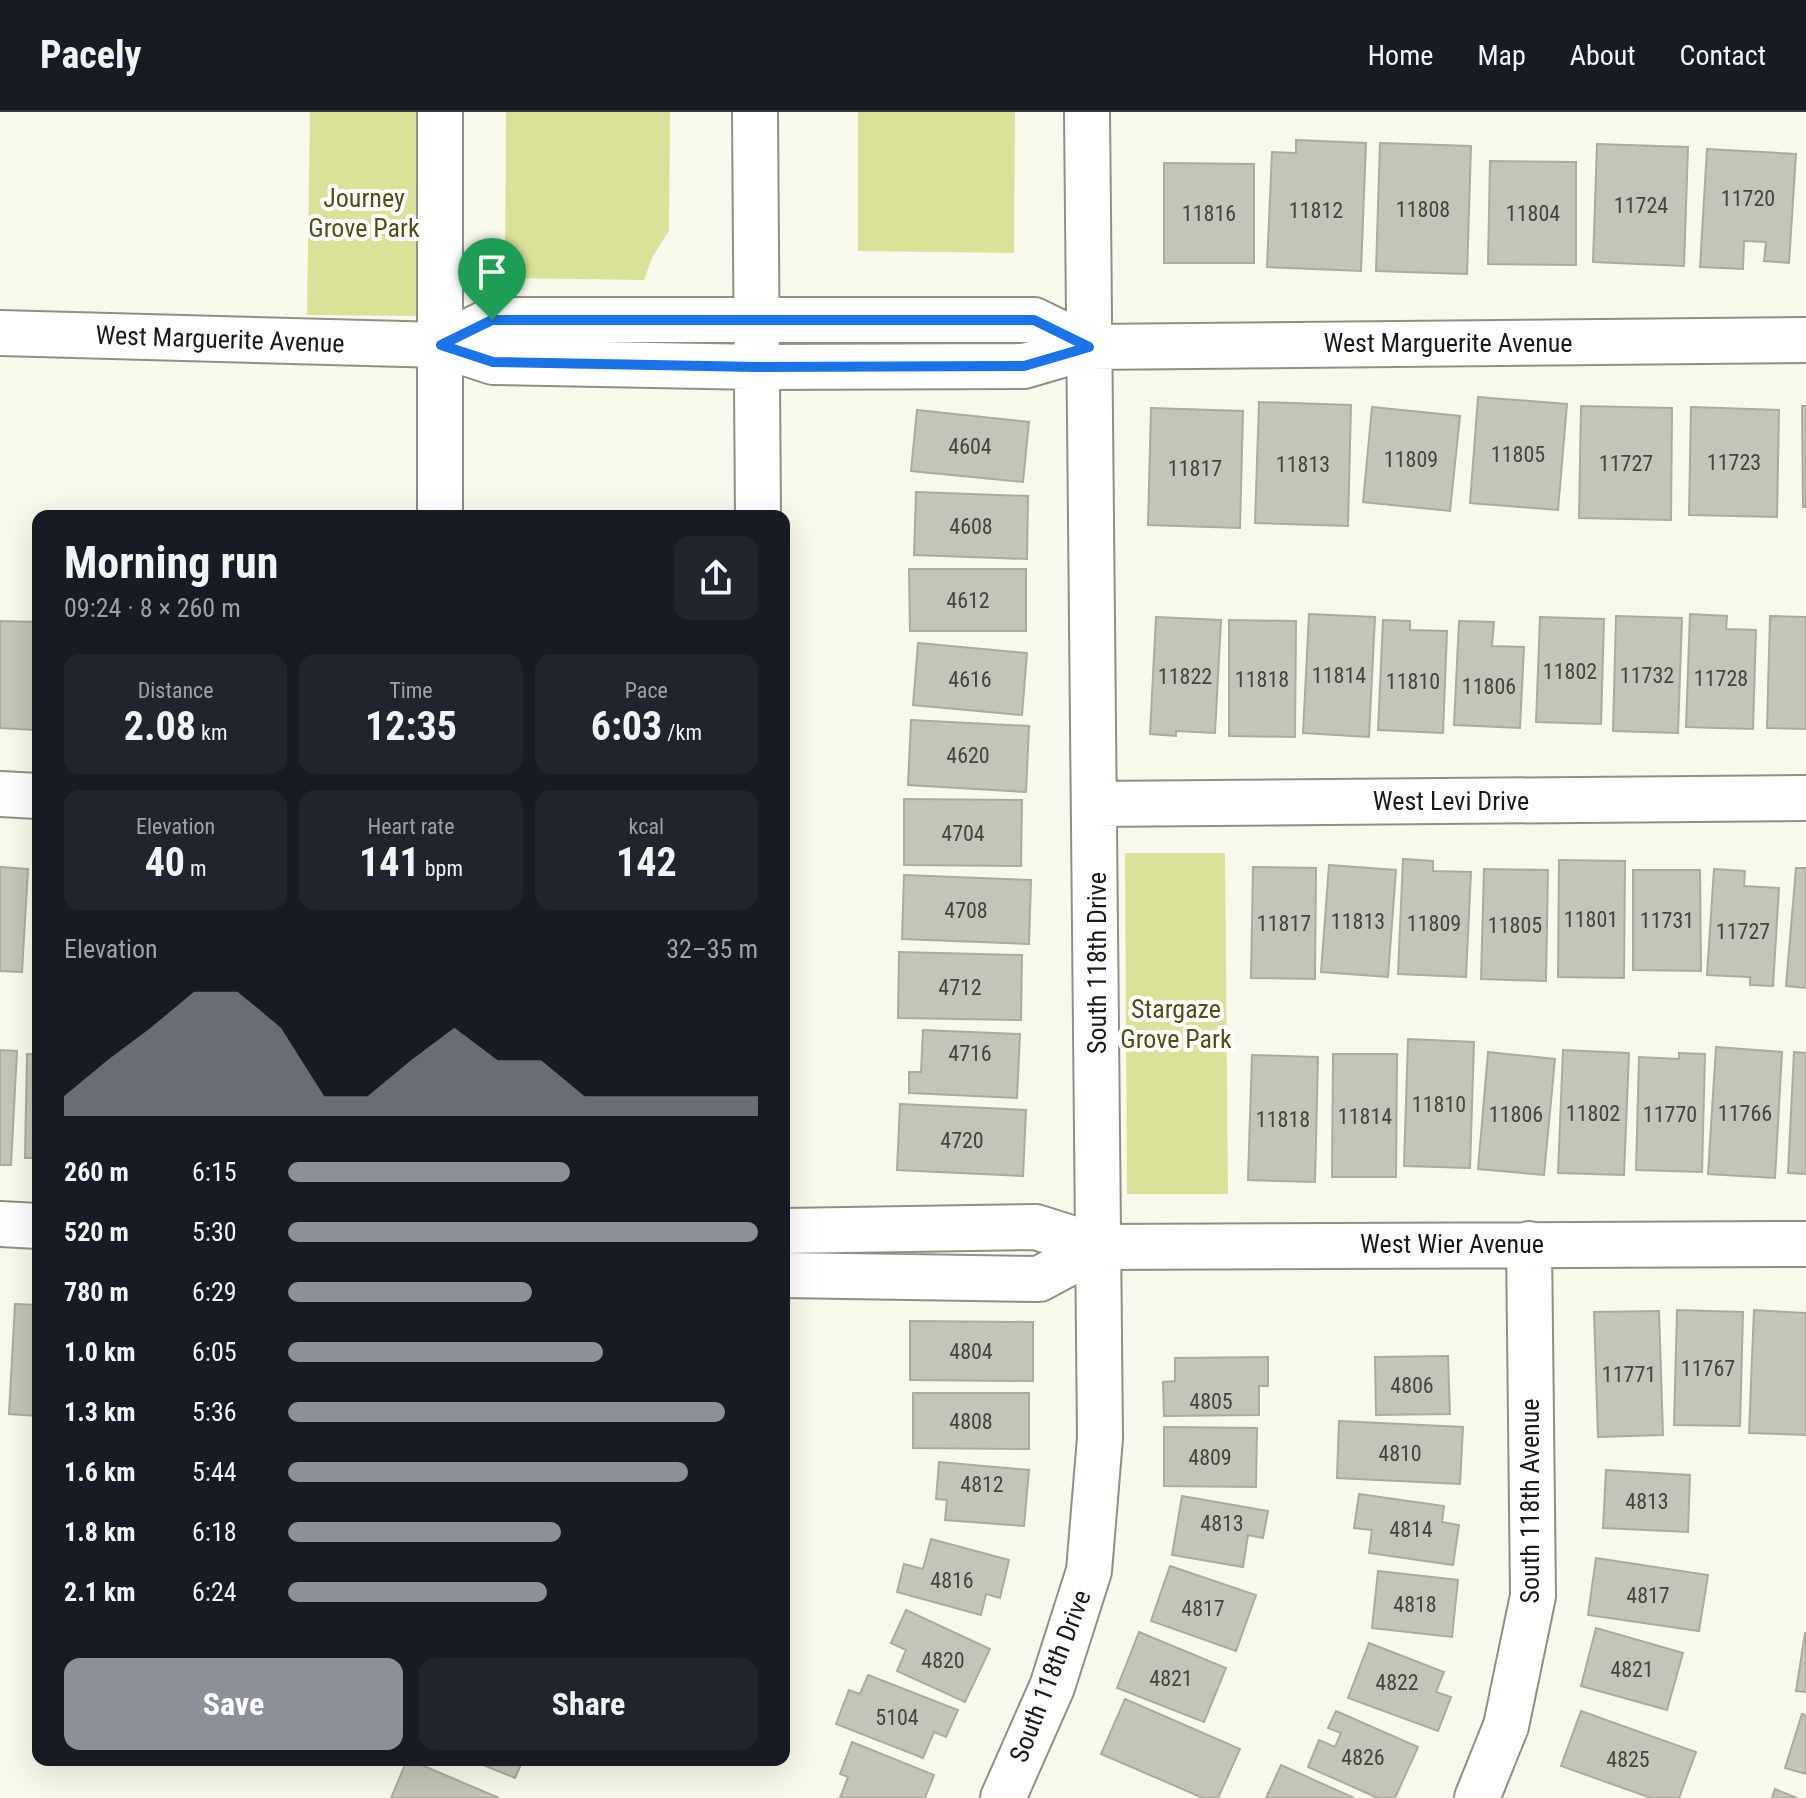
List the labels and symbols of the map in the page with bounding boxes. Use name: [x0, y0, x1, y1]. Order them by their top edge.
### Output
park label: Journey Grove Park: [308, 183, 420, 243]
house number: 11720: [1721, 186, 1775, 211]
house number: 11724: [1614, 193, 1668, 218]
house number: 11808: [1396, 197, 1450, 222]
house number: 11812: [1289, 198, 1343, 223]
house number: 11816: [1182, 201, 1236, 226]
house number: 11804: [1506, 201, 1560, 226]
pin: [458, 238, 526, 320]
street label: West Marguerite Avenue: [95, 320, 345, 358]
street label: West Marguerite Avenue: [1323, 328, 1573, 358]
house number: 4604: [948, 434, 992, 459]
house number: 11805: [1491, 442, 1545, 467]
house number: 11809: [1384, 447, 1438, 472]
house number: 11723: [1707, 450, 1761, 475]
house number: 11727: [1599, 451, 1653, 476]
house number: 11813: [1276, 452, 1330, 477]
house number: 11817: [1168, 456, 1222, 481]
house number: 4608: [949, 514, 993, 539]
house number: 4612: [946, 588, 990, 613]
house number: 11802: [1543, 659, 1597, 684]
house number: 11814: [1312, 663, 1366, 688]
house number: 11732: [1620, 663, 1674, 688]
house number: 11822: [1158, 664, 1212, 689]
house number: 11728: [1694, 666, 1748, 691]
house number: 4616: [948, 667, 992, 692]
house number: 11818: [1235, 667, 1289, 692]
house number: 11810: [1386, 669, 1440, 694]
house number: 11806: [1462, 674, 1516, 699]
house number: 4620: [946, 743, 990, 768]
street label: West Levi Drive: [1373, 786, 1529, 816]
house number: 4704: [941, 821, 985, 846]
street label: South 118th Drive: [1082, 872, 1112, 1054]
house number: 4708: [944, 898, 988, 923]
house number: 11801: [1564, 907, 1618, 932]
house number: 11731: [1640, 908, 1694, 933]
house number: 11813: [1331, 909, 1385, 934]
house number: 11817: [1257, 911, 1311, 936]
house number: 11809: [1407, 911, 1461, 936]
house number: 11805: [1488, 913, 1542, 938]
house number: 11727: [1716, 919, 1770, 944]
house number: 4712: [938, 975, 982, 1000]
park label: Stargaze Grove Park: [1120, 994, 1232, 1054]
house number: 4716: [948, 1041, 992, 1066]
house number: 11810: [1412, 1092, 1466, 1117]
house number: 11802: [1566, 1101, 1620, 1126]
house number: 11766: [1718, 1101, 1772, 1126]
house number: 11806: [1489, 1102, 1543, 1127]
house number: 11770: [1643, 1102, 1697, 1127]
house number: 11814: [1338, 1104, 1392, 1129]
house number: 11818: [1256, 1107, 1310, 1132]
house number: 4720: [940, 1128, 984, 1153]
street label: West Wier Avenue: [1360, 1229, 1544, 1259]
house number: 4804: [949, 1339, 993, 1364]
house number: 11767: [1681, 1356, 1735, 1381]
house number: 11771: [1602, 1362, 1656, 1387]
house number: 4806: [1390, 1373, 1434, 1398]
house number: 4805: [1189, 1389, 1233, 1414]
street label: South 118th Avenue: [1515, 1399, 1545, 1603]
house number: 4808: [949, 1409, 993, 1434]
house number: 4810: [1378, 1441, 1422, 1466]
house number: 4809: [1188, 1445, 1232, 1470]
house number: 4812: [960, 1472, 1004, 1497]
house number: 4813: [1625, 1489, 1669, 1514]
house number: 4813: [1200, 1511, 1244, 1536]
house number: 4814: [1389, 1517, 1433, 1542]
house number: 4816: [930, 1568, 974, 1593]
house number: 4817: [1626, 1583, 1670, 1608]
street label: South 118th Drive: [1003, 1586, 1097, 1766]
house number: 4818: [1393, 1592, 1437, 1617]
house number: 4817: [1181, 1596, 1225, 1621]
house number: 4820: [921, 1648, 965, 1673]
house number: 4821: [1610, 1657, 1654, 1682]
house number: 4821: [1149, 1666, 1193, 1691]
house number: 4822: [1375, 1670, 1419, 1695]
house number: 5104: [875, 1705, 919, 1730]
house number: 4826: [1341, 1745, 1385, 1770]
house number: 4825: [1606, 1747, 1650, 1772]

